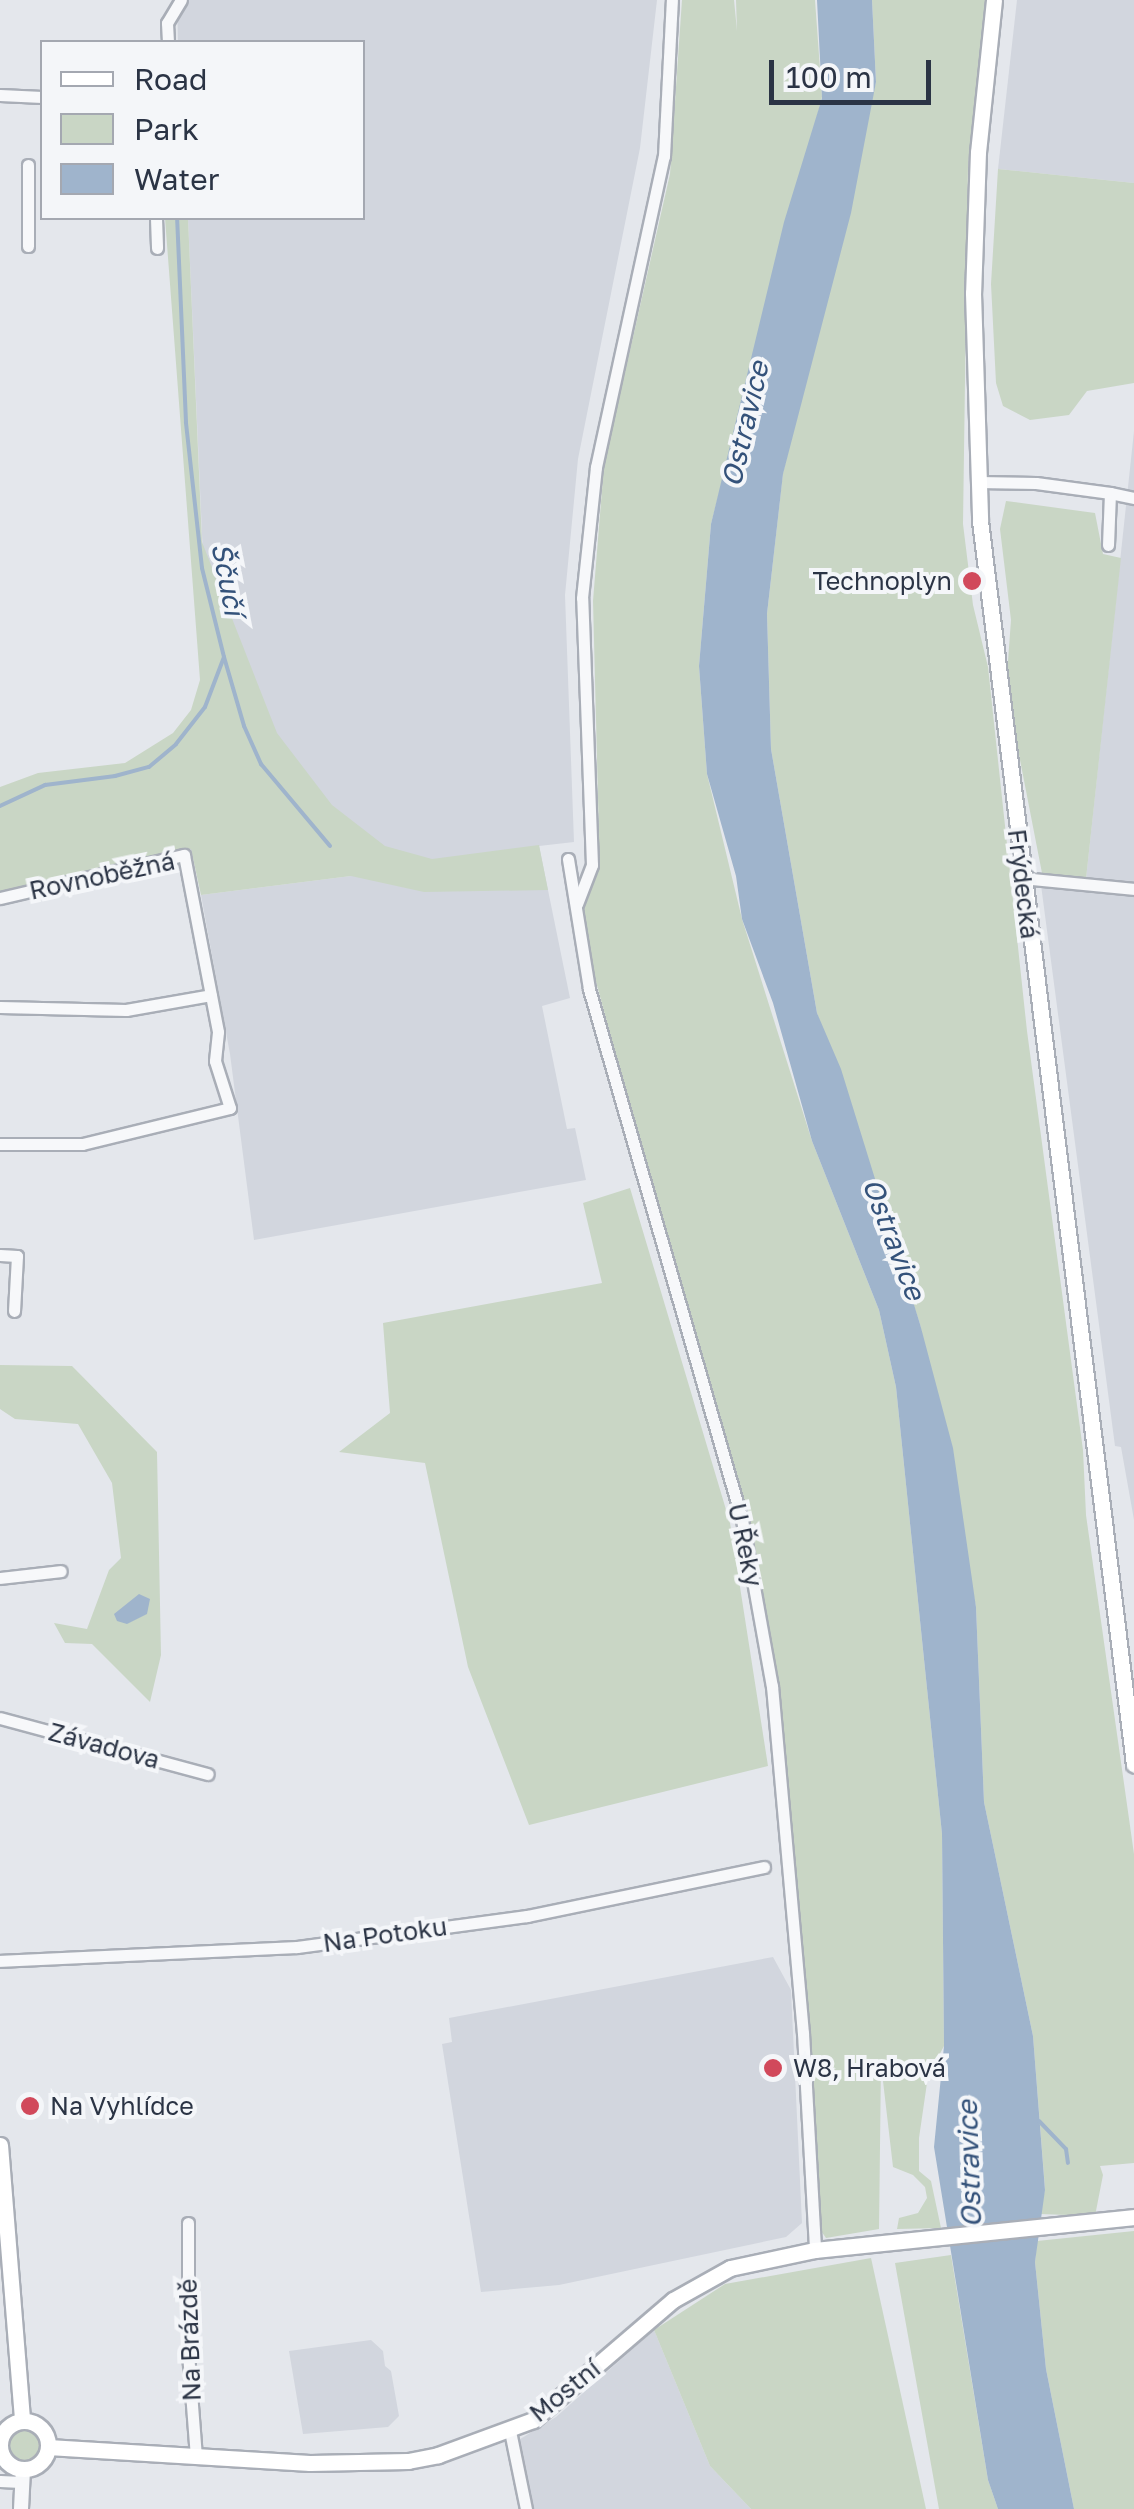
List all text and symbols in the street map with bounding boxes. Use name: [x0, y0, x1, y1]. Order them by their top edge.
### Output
legend: [40, 40, 365, 220]
scale bar: [774, 40, 936, 102]
text: 100 m: [786, 59, 872, 95]
text: Road: [134, 61, 208, 97]
text: Park: [134, 111, 199, 147]
text: Water: [134, 161, 219, 197]
water label: Ostravice: [714, 358, 776, 490]
water label: Ščučí: [205, 540, 251, 618]
place label: Technoplyn: [813, 566, 952, 596]
marker: Technoplyn: [961, 570, 983, 592]
street label: Frýdecká: [1001, 827, 1045, 941]
street label: Rovnoběžná: [27, 846, 177, 906]
water label: Ostravice: [855, 1174, 933, 1304]
street label: U Řeky: [722, 1501, 768, 1589]
street label: Závadova: [45, 1717, 163, 1775]
street label: Na Potoku: [321, 1911, 449, 1959]
place label: W8, Hrabová: [793, 2053, 946, 2083]
marker: W8, Hrabová: [762, 2057, 784, 2079]
place label: Na Vyhlídce: [50, 2091, 194, 2121]
marker: Na Vyhlídce: [19, 2095, 41, 2117]
water label: Ostravice: [950, 2100, 988, 2228]
street label: Na Brázdě: [173, 2278, 207, 2402]
street label: Mostní: [524, 2354, 606, 2428]

